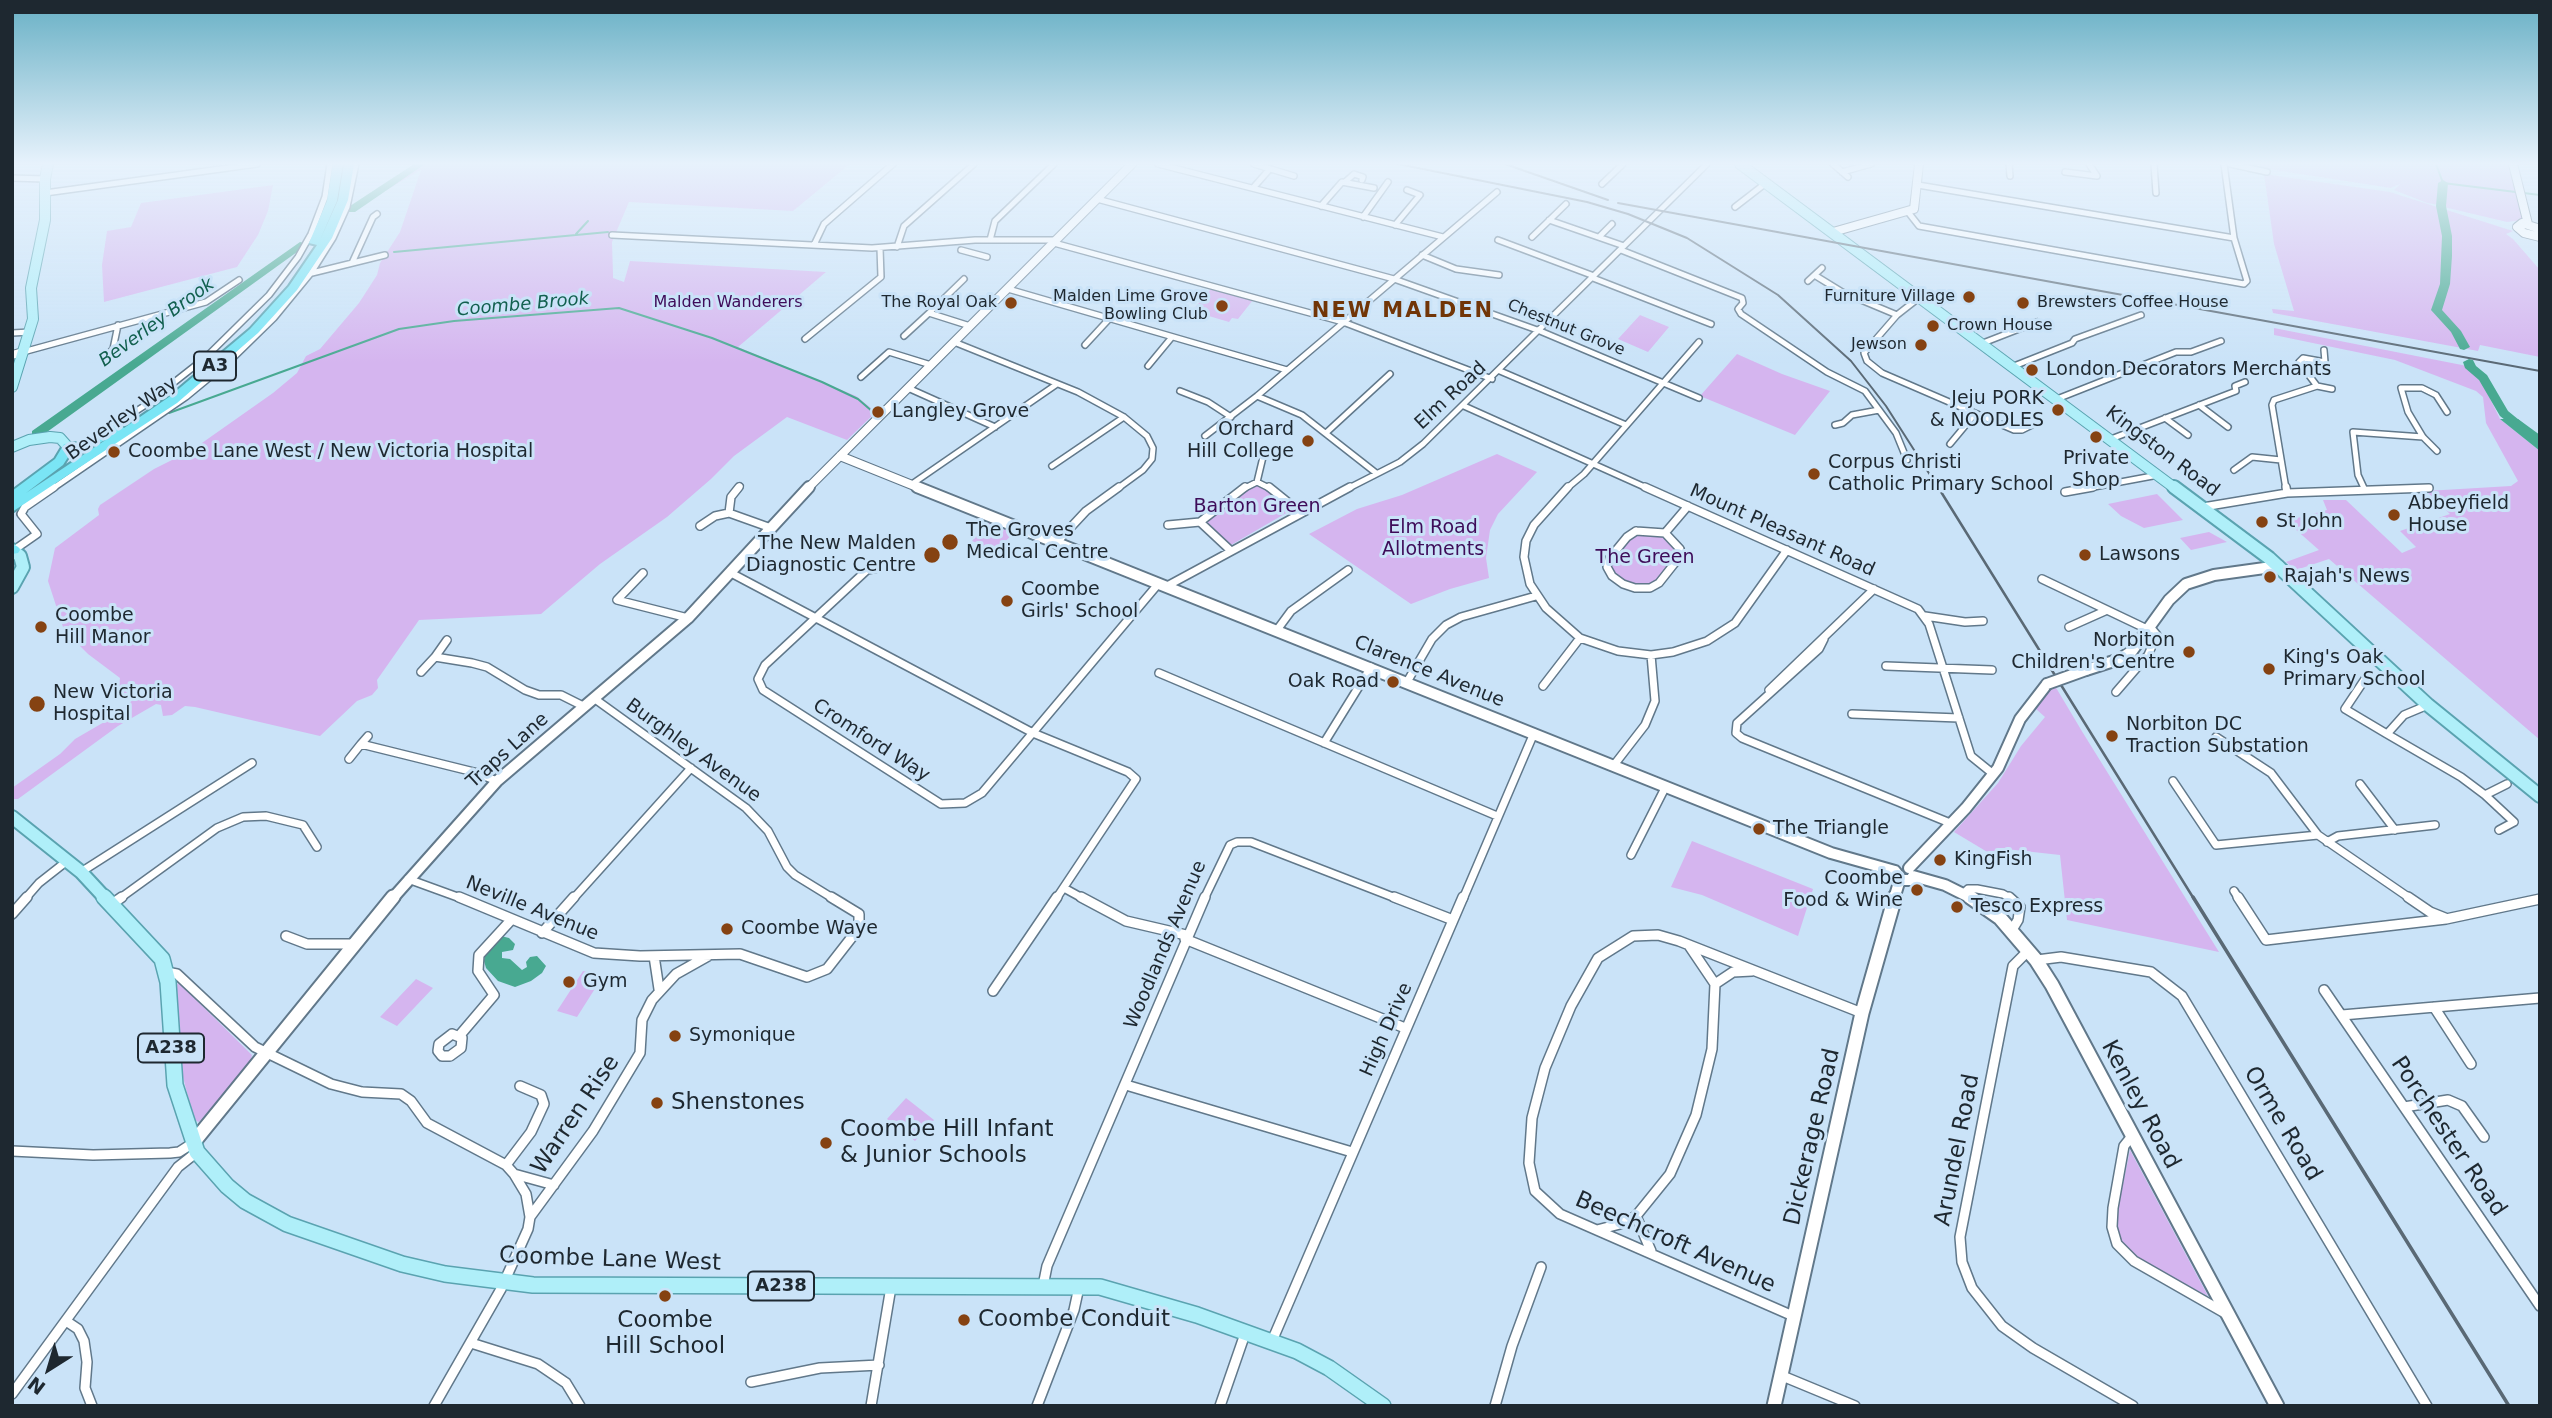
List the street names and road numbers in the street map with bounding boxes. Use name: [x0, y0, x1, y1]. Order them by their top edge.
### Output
street label: Chestnut Grove: [1504, 296, 1628, 360]
road number: A3: [194, 352, 236, 380]
street label: Elm Road: [1410, 357, 1492, 435]
street label: Beverley Way: [62, 372, 182, 466]
street label: Kingston Road: [2101, 402, 2223, 502]
street label: Mount Pleasant Road: [1686, 480, 1878, 582]
street label: Clarence Avenue: [1351, 631, 1507, 713]
street label: Burghley Avenue: [621, 694, 765, 808]
street label: Cromford Way: [808, 695, 934, 787]
street label: Traps Lane: [462, 708, 554, 794]
street label: Woodlands Avenue: [1120, 857, 1212, 1033]
street label: Neville Avenue: [462, 872, 602, 946]
street label: High Drive: [1356, 980, 1418, 1080]
road number: A238: [138, 1034, 204, 1063]
street label: Kenley Road: [2095, 1036, 2185, 1174]
street label: Dickerage Road: [1779, 1046, 1847, 1228]
street label: Warren Rise: [526, 1050, 626, 1180]
street label: Porchester Road: [2384, 1052, 2512, 1222]
street label: Orme Road: [2237, 1062, 2327, 1186]
street label: Arundel Road: [1930, 1072, 1986, 1228]
street label: Beechcroft Avenue: [1571, 1186, 1779, 1300]
street label: Coombe Lane West: [499, 1242, 721, 1278]
road number: A238: [748, 1272, 814, 1301]

